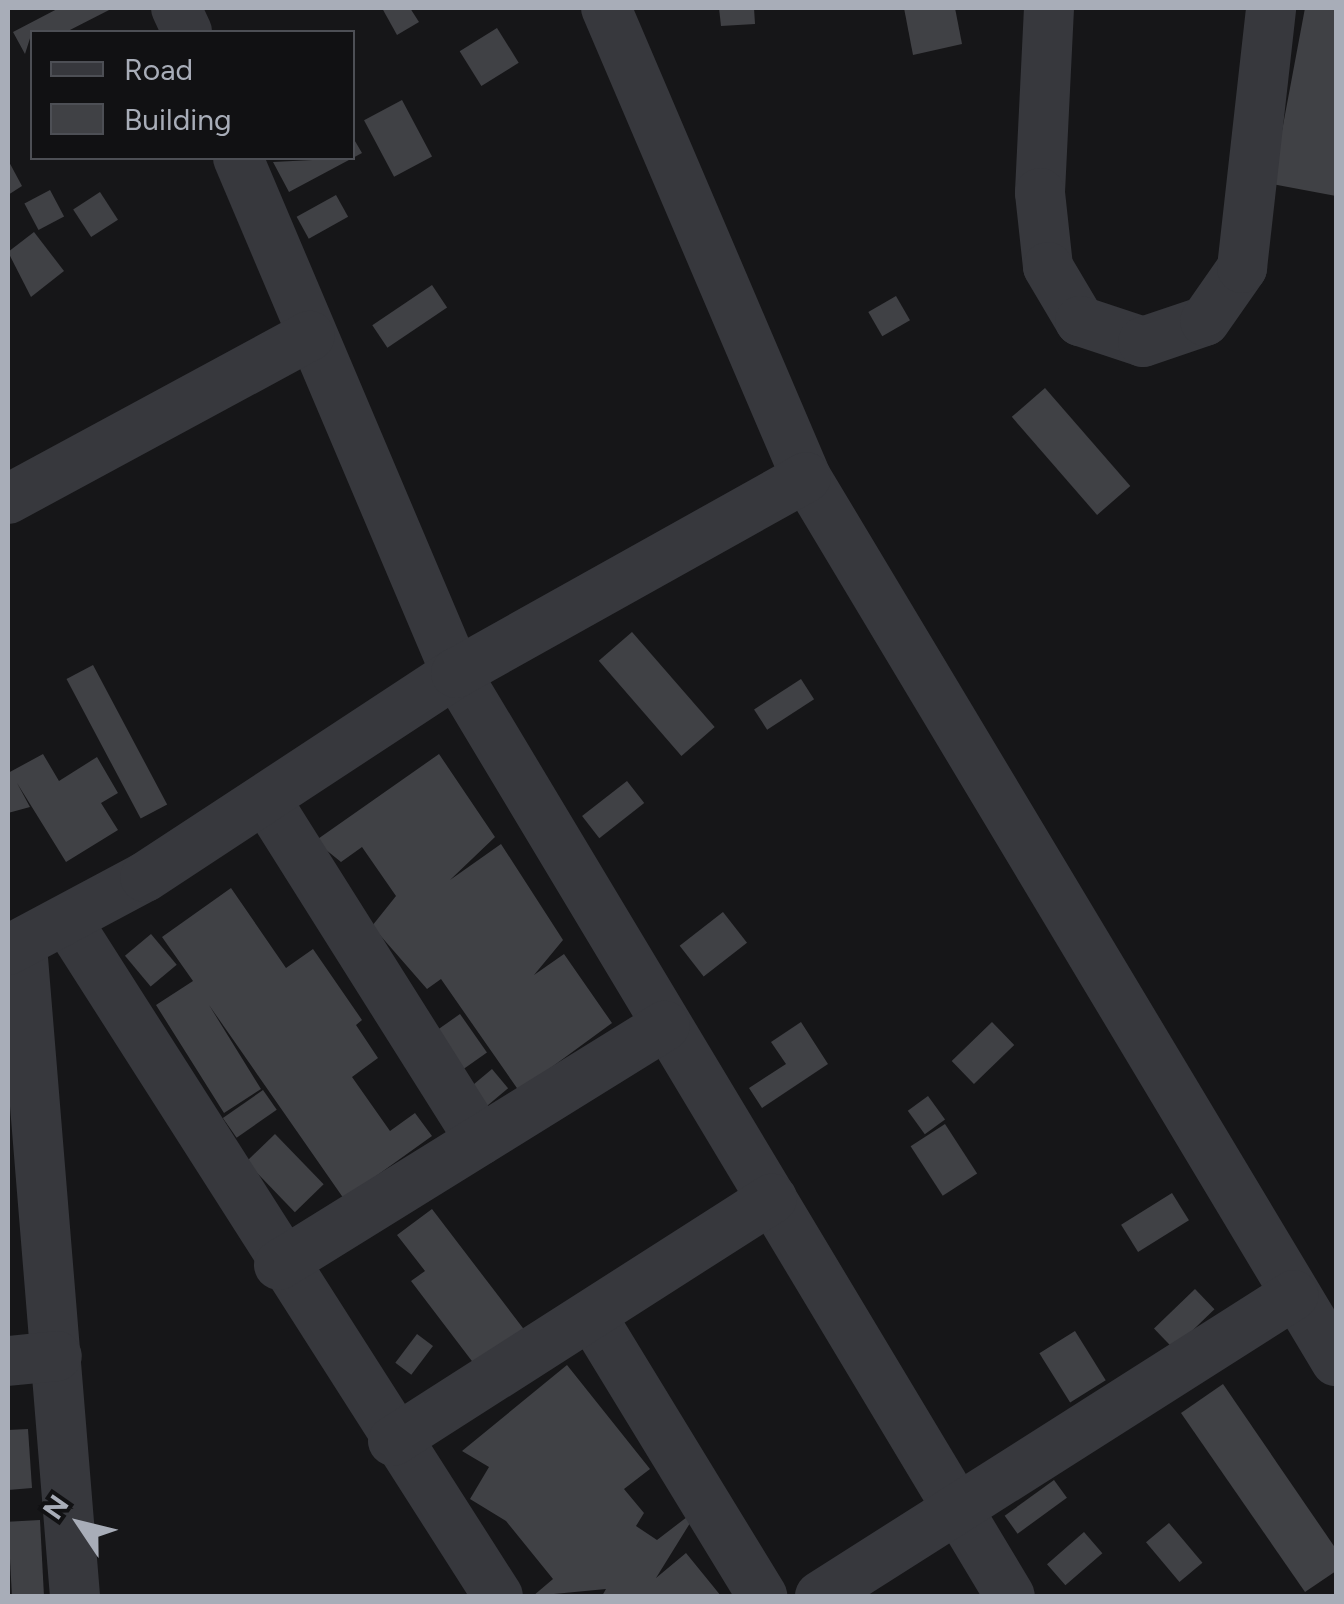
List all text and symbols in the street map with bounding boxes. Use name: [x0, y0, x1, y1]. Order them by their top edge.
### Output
legend: [30, 30, 355, 160]
text: Road: [124, 51, 193, 88]
text: Building: [124, 101, 232, 138]
north arrow: [30, 1474, 130, 1574]
text: N: [35, 1488, 76, 1525]

